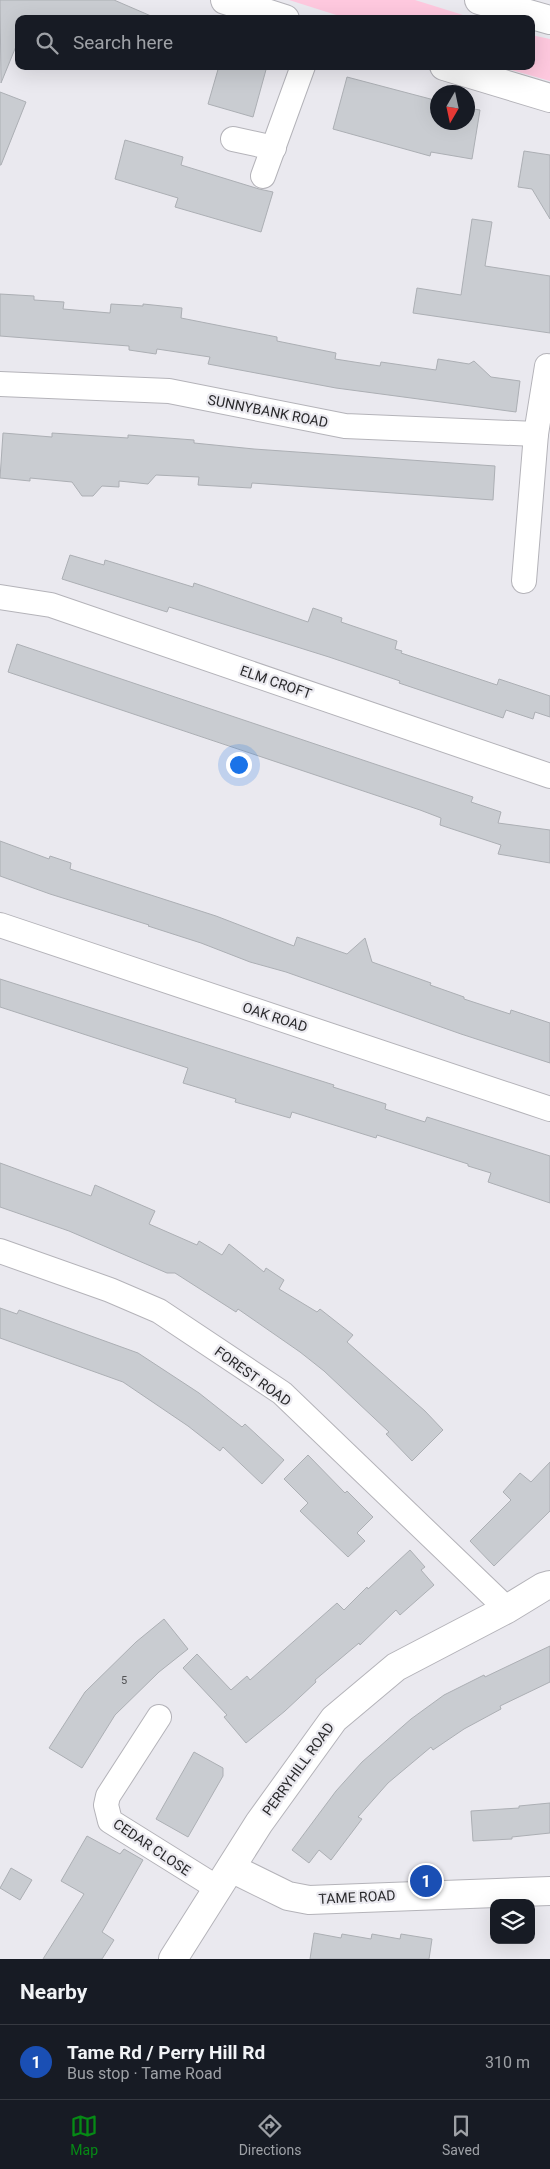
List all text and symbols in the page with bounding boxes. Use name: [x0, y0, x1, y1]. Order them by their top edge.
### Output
search box: [15, 15, 535, 70]
icon: search: [33, 29, 61, 57]
text: Search here: [73, 31, 173, 54]
north arrow: [430, 85, 475, 130]
street label: SUNNYBANK ROAD: [207, 391, 329, 431]
street label: ELM CROFT: [238, 662, 315, 702]
your location: [226, 752, 252, 778]
street label: OAK ROAD: [241, 999, 309, 1035]
street label: FOREST ROAD: [212, 1343, 294, 1409]
house number: 5: [121, 1674, 127, 1687]
street label: PERRYHILL ROAD: [259, 1719, 337, 1819]
street label: CEDAR CLOSE: [110, 1815, 194, 1879]
pin: 1: [410, 1862, 442, 1900]
street label: TAME ROAD: [318, 1887, 396, 1907]
map controls: [490, 1899, 535, 1944]
button: layers: [490, 1899, 535, 1944]
text: Nearby: [20, 1980, 87, 2004]
text: Tame Rd / Perry Hill Rd: [67, 2041, 265, 2064]
text: 1: [31, 2053, 41, 2072]
text: 310 m: [485, 2053, 530, 2072]
text: Bus stop · Tame Road: [67, 2064, 222, 2083]
tab: Map: [70, 2112, 98, 2158]
tab: Directions: [239, 2112, 302, 2158]
tab: Saved: [442, 2112, 480, 2158]

